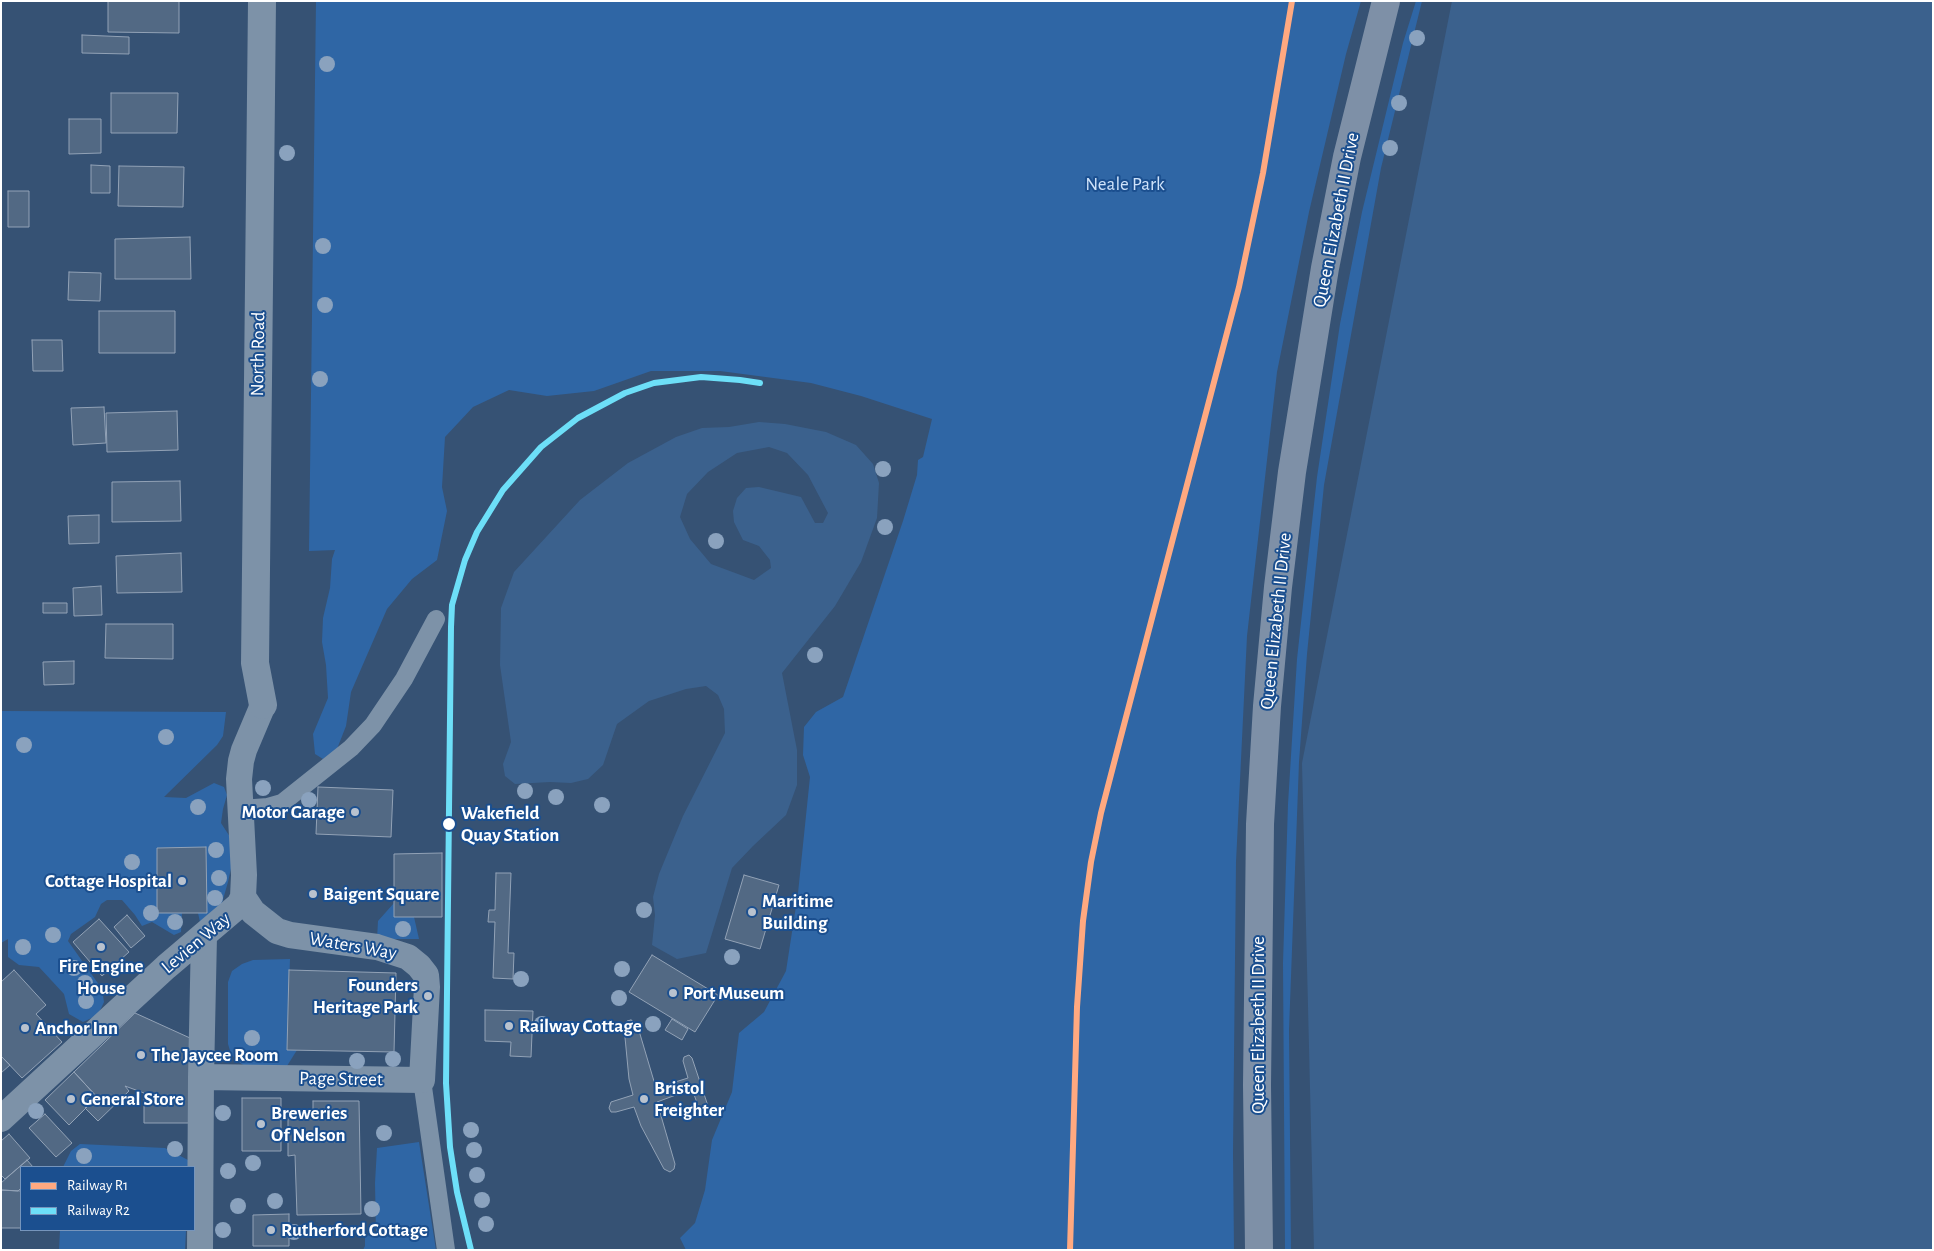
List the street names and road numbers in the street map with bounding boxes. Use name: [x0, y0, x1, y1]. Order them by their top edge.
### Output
street label: Queen Elizabeth II Drive: [1308, 131, 1364, 309]
street label: North Road: [246, 311, 270, 397]
street label: Queen Elizabeth II Drive: [1255, 531, 1297, 711]
street label: Levien Way: [157, 907, 235, 979]
street label: Waters Way: [308, 927, 398, 965]
street label: Queen Elizabeth II Drive: [1247, 936, 1269, 1114]
street label: Page Street: [299, 1067, 383, 1091]

